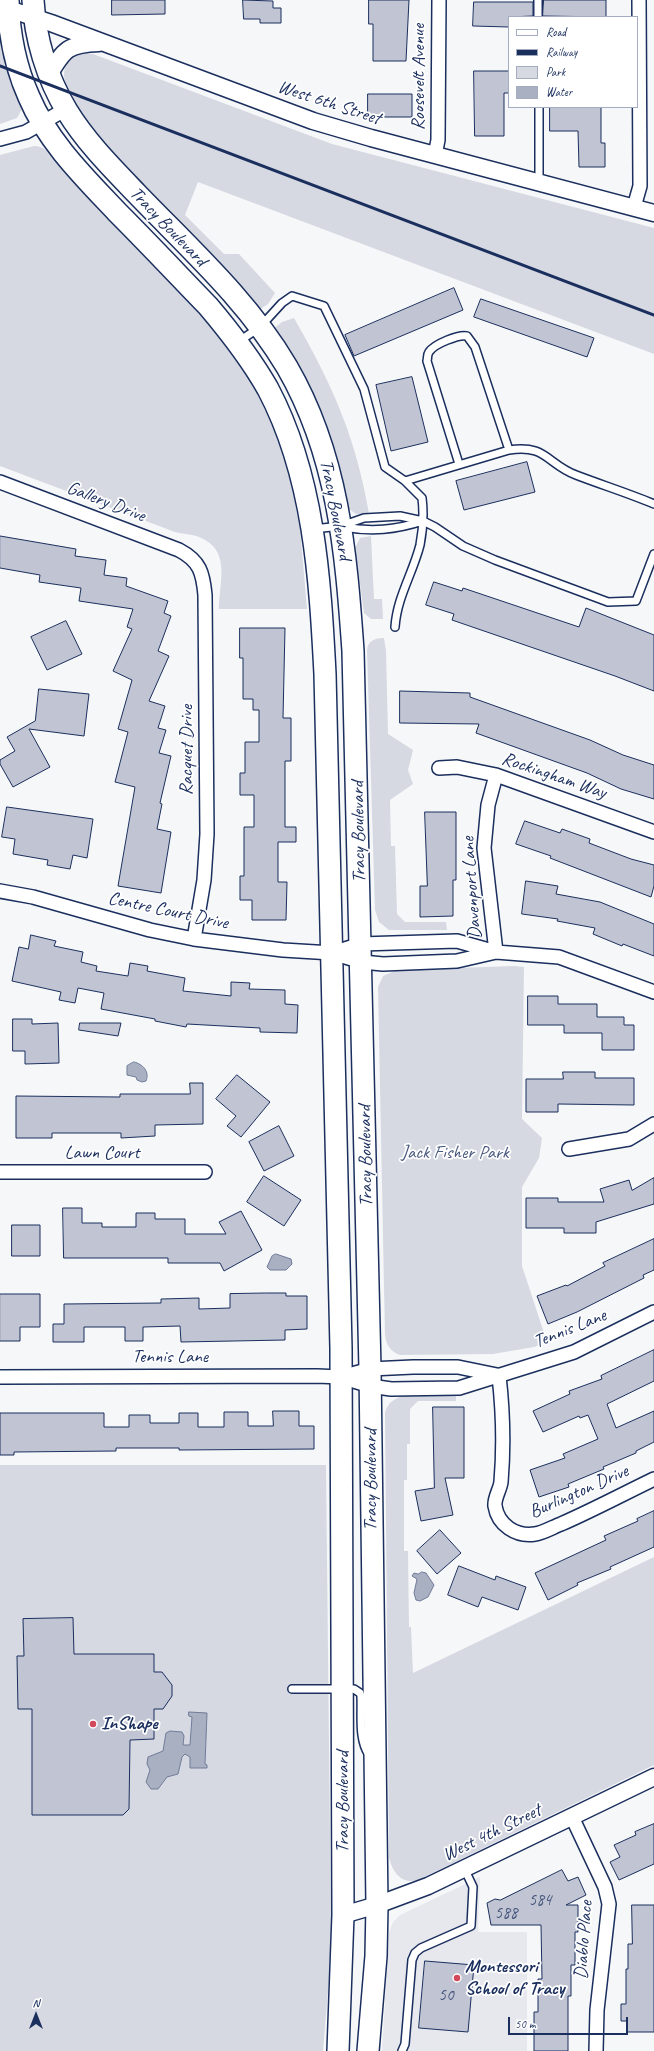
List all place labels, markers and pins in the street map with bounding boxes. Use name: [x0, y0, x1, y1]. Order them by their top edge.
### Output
place label: InShape: [101, 1713, 158, 1735]
marker: InShape: [88, 1719, 98, 1729]
place label: Montessori School of Tracy: [465, 1956, 564, 2000]
marker: Montessori School of Tracy: [452, 1973, 462, 1983]

